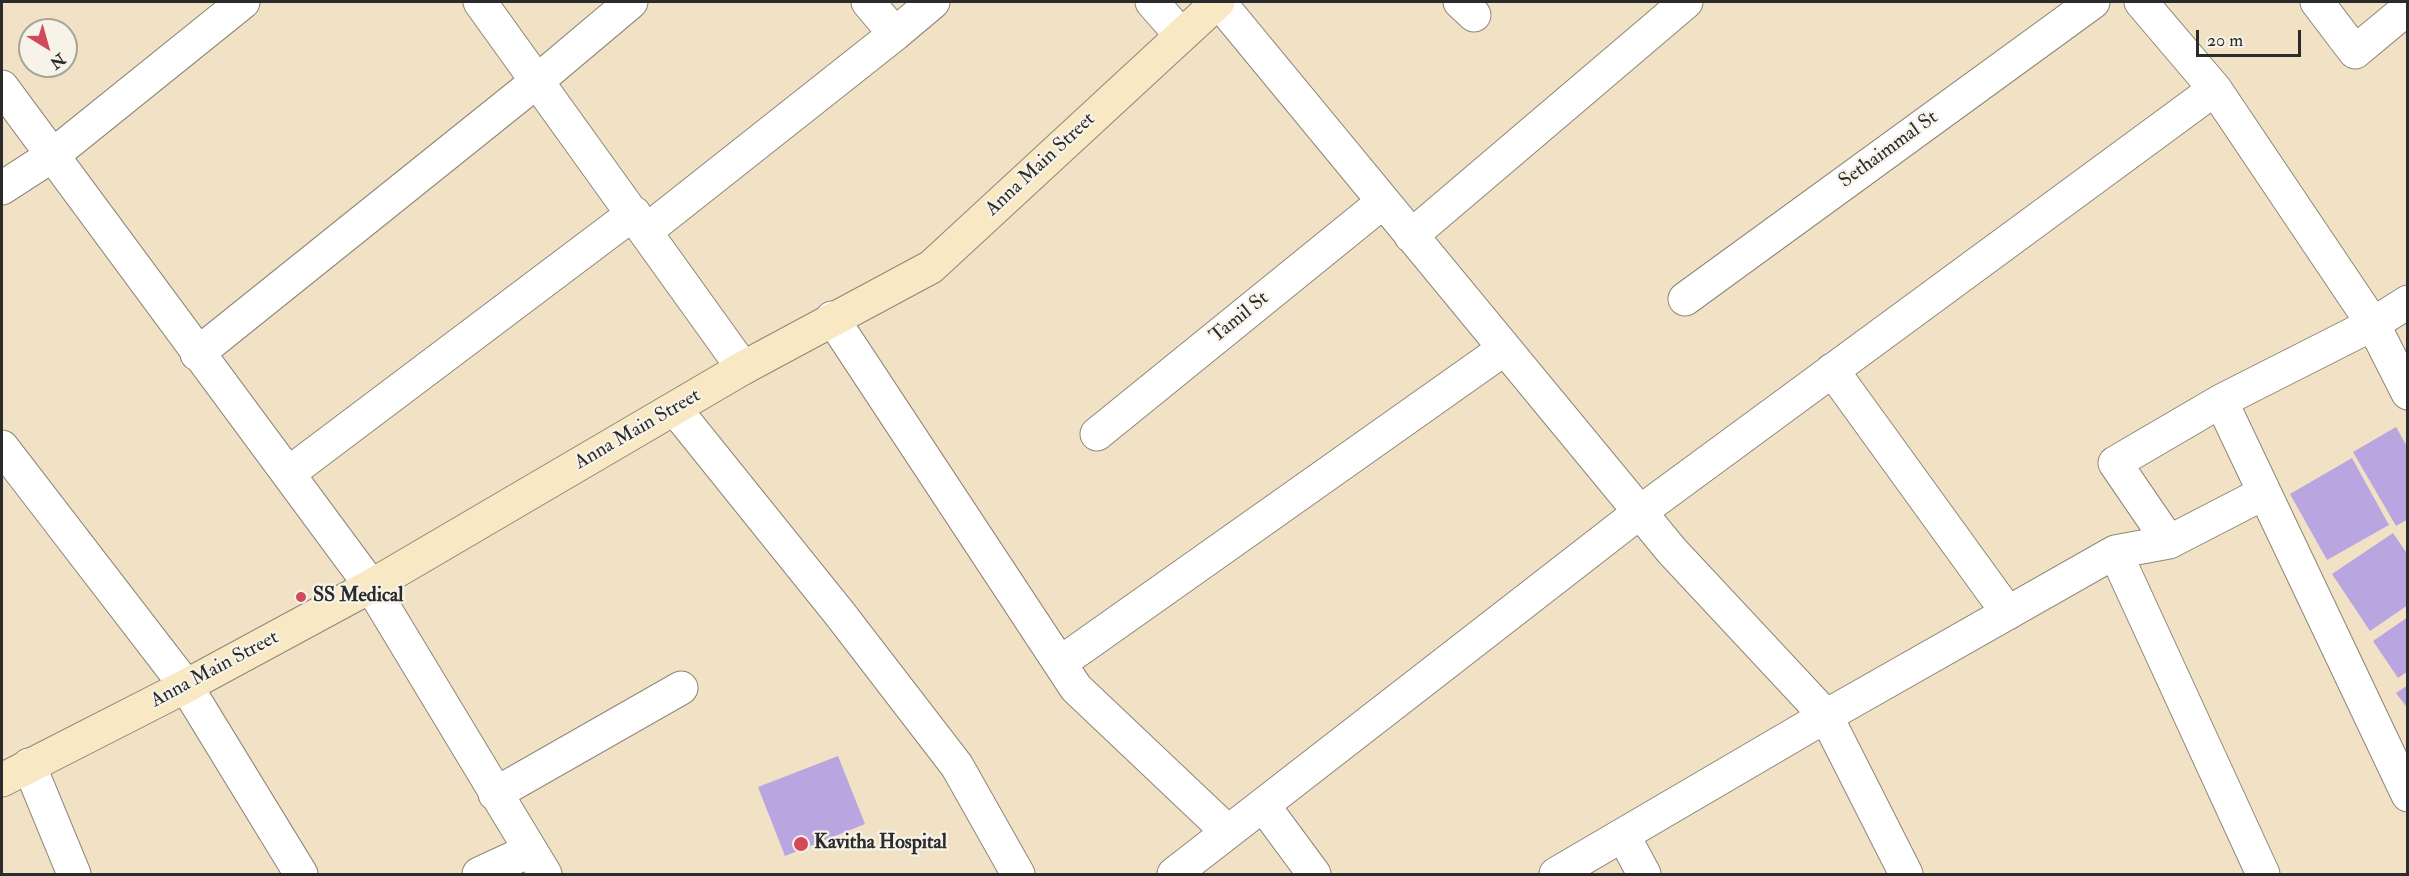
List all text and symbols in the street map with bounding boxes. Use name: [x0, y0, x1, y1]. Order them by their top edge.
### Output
north arrow: [18, 18, 78, 78]
scale bar: [2199, 18, 2304, 56]
text: 20 m: [2207, 29, 2243, 52]
text: N: [46, 48, 69, 73]
street label: Sethaimmal St: [1835, 106, 1943, 194]
street label: Anna Main Street: [981, 108, 1101, 222]
street label: Tamil St: [1206, 287, 1274, 349]
street label: Anna Main Street: [571, 384, 705, 476]
place label: SS Medical: [313, 585, 403, 609]
marker: SS Medical: [294, 590, 308, 604]
street label: Anna Main Street: [147, 626, 283, 714]
place label: Kavitha Hospital: [814, 832, 947, 856]
marker: Kavitha Hospital: [792, 835, 810, 853]

